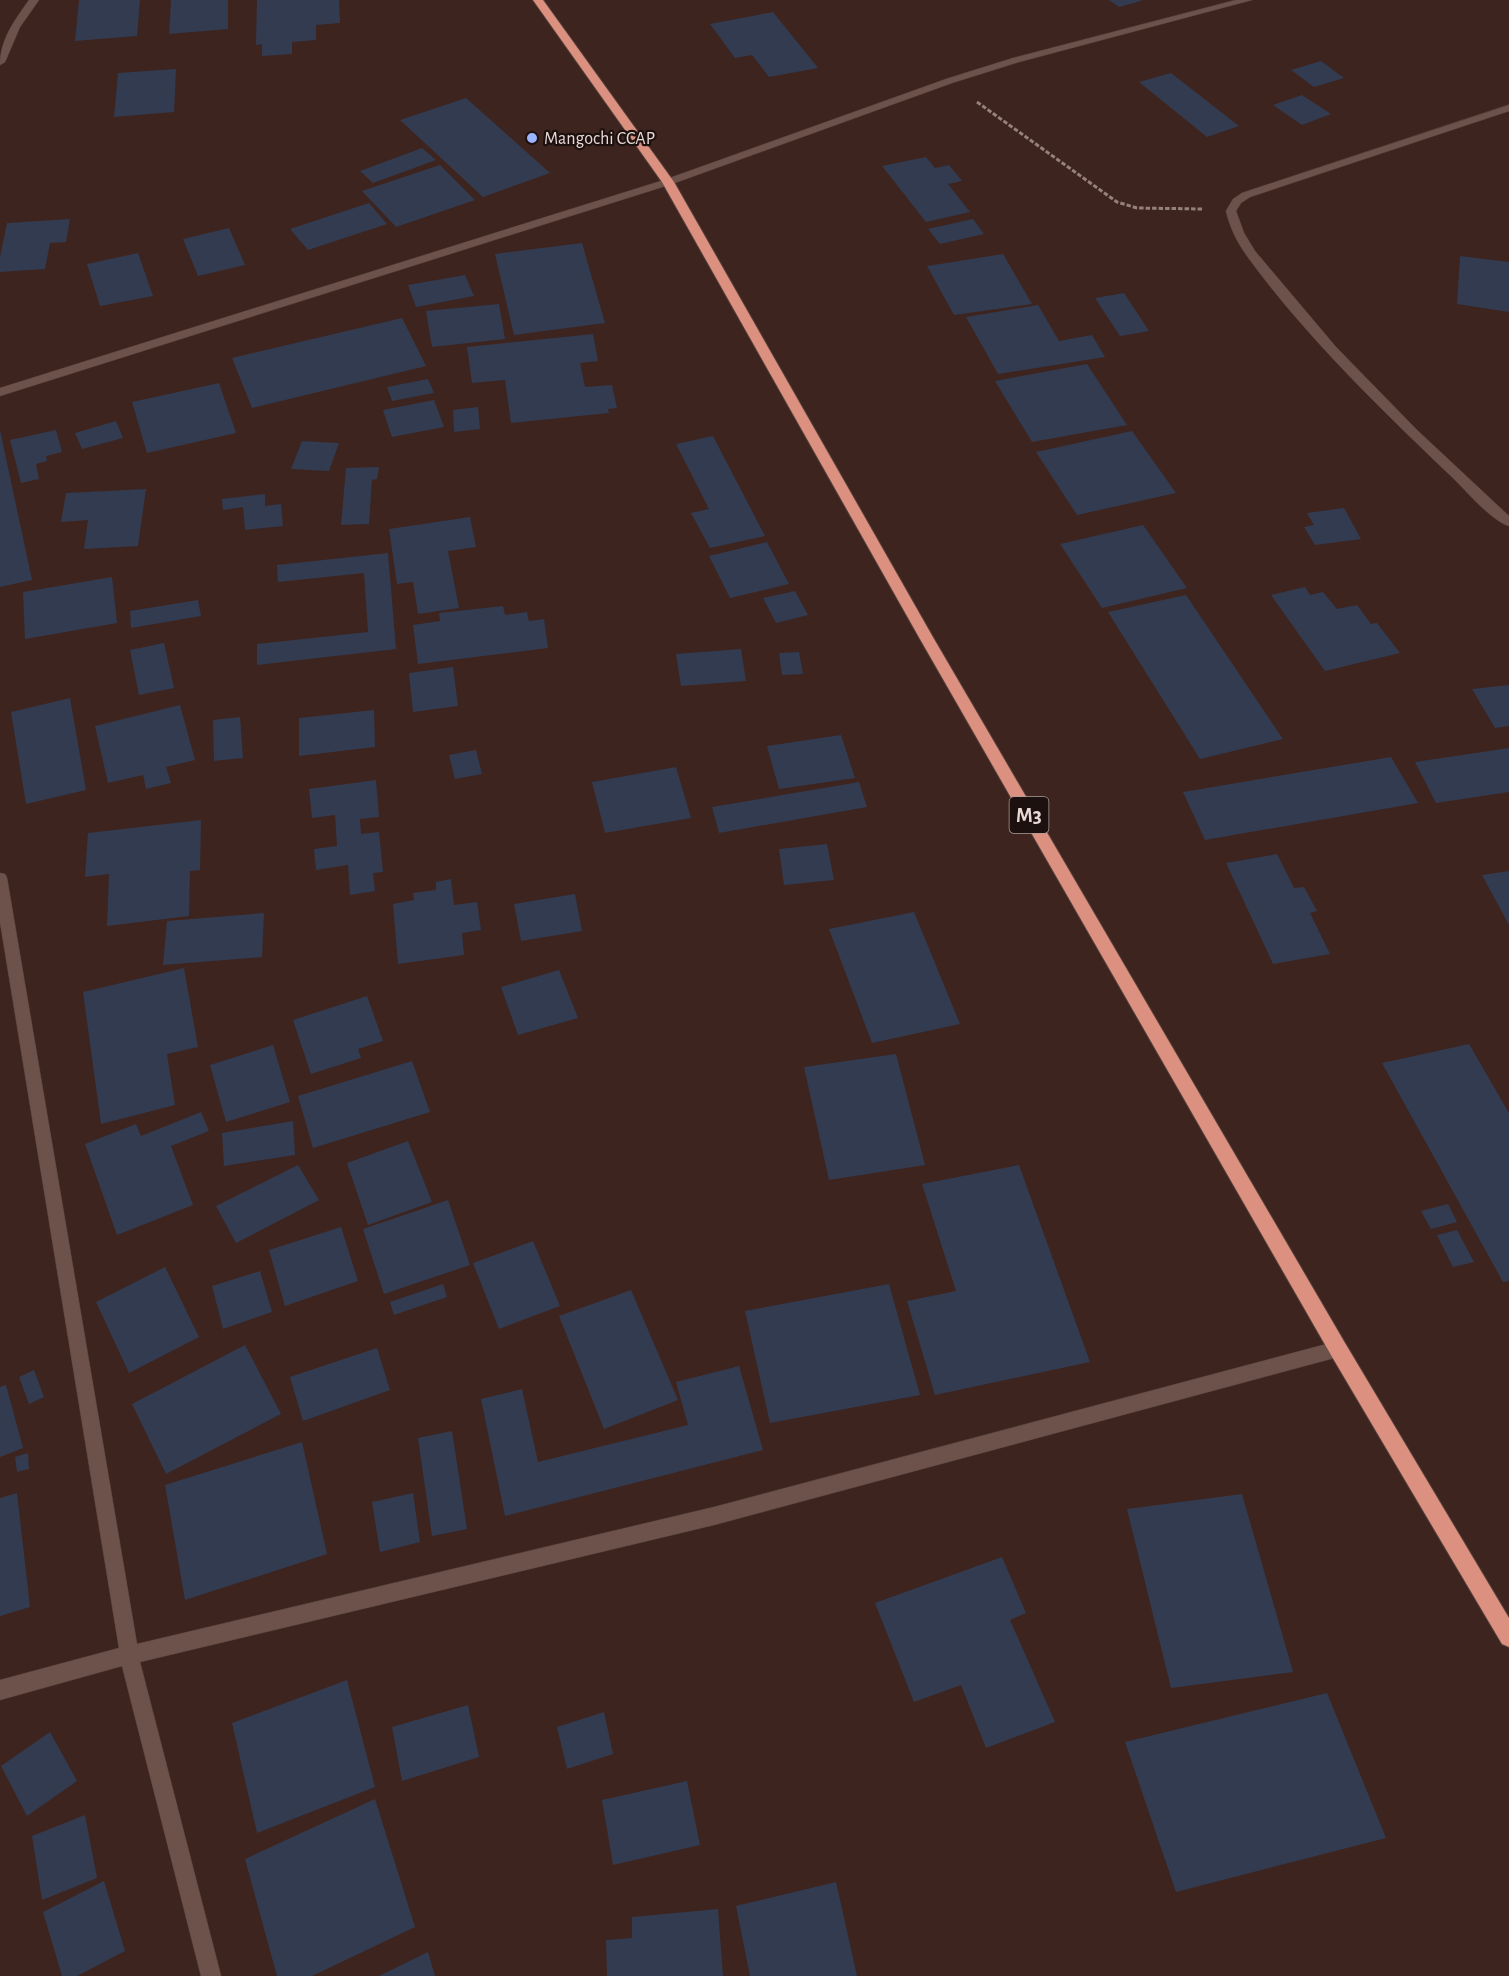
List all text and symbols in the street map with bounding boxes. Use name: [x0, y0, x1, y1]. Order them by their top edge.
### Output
place label: Mangochi CCAP: [544, 130, 655, 148]
marker: Mangochi CCAP: [525, 131, 539, 145]
road number: M3: [1010, 797, 1048, 833]

